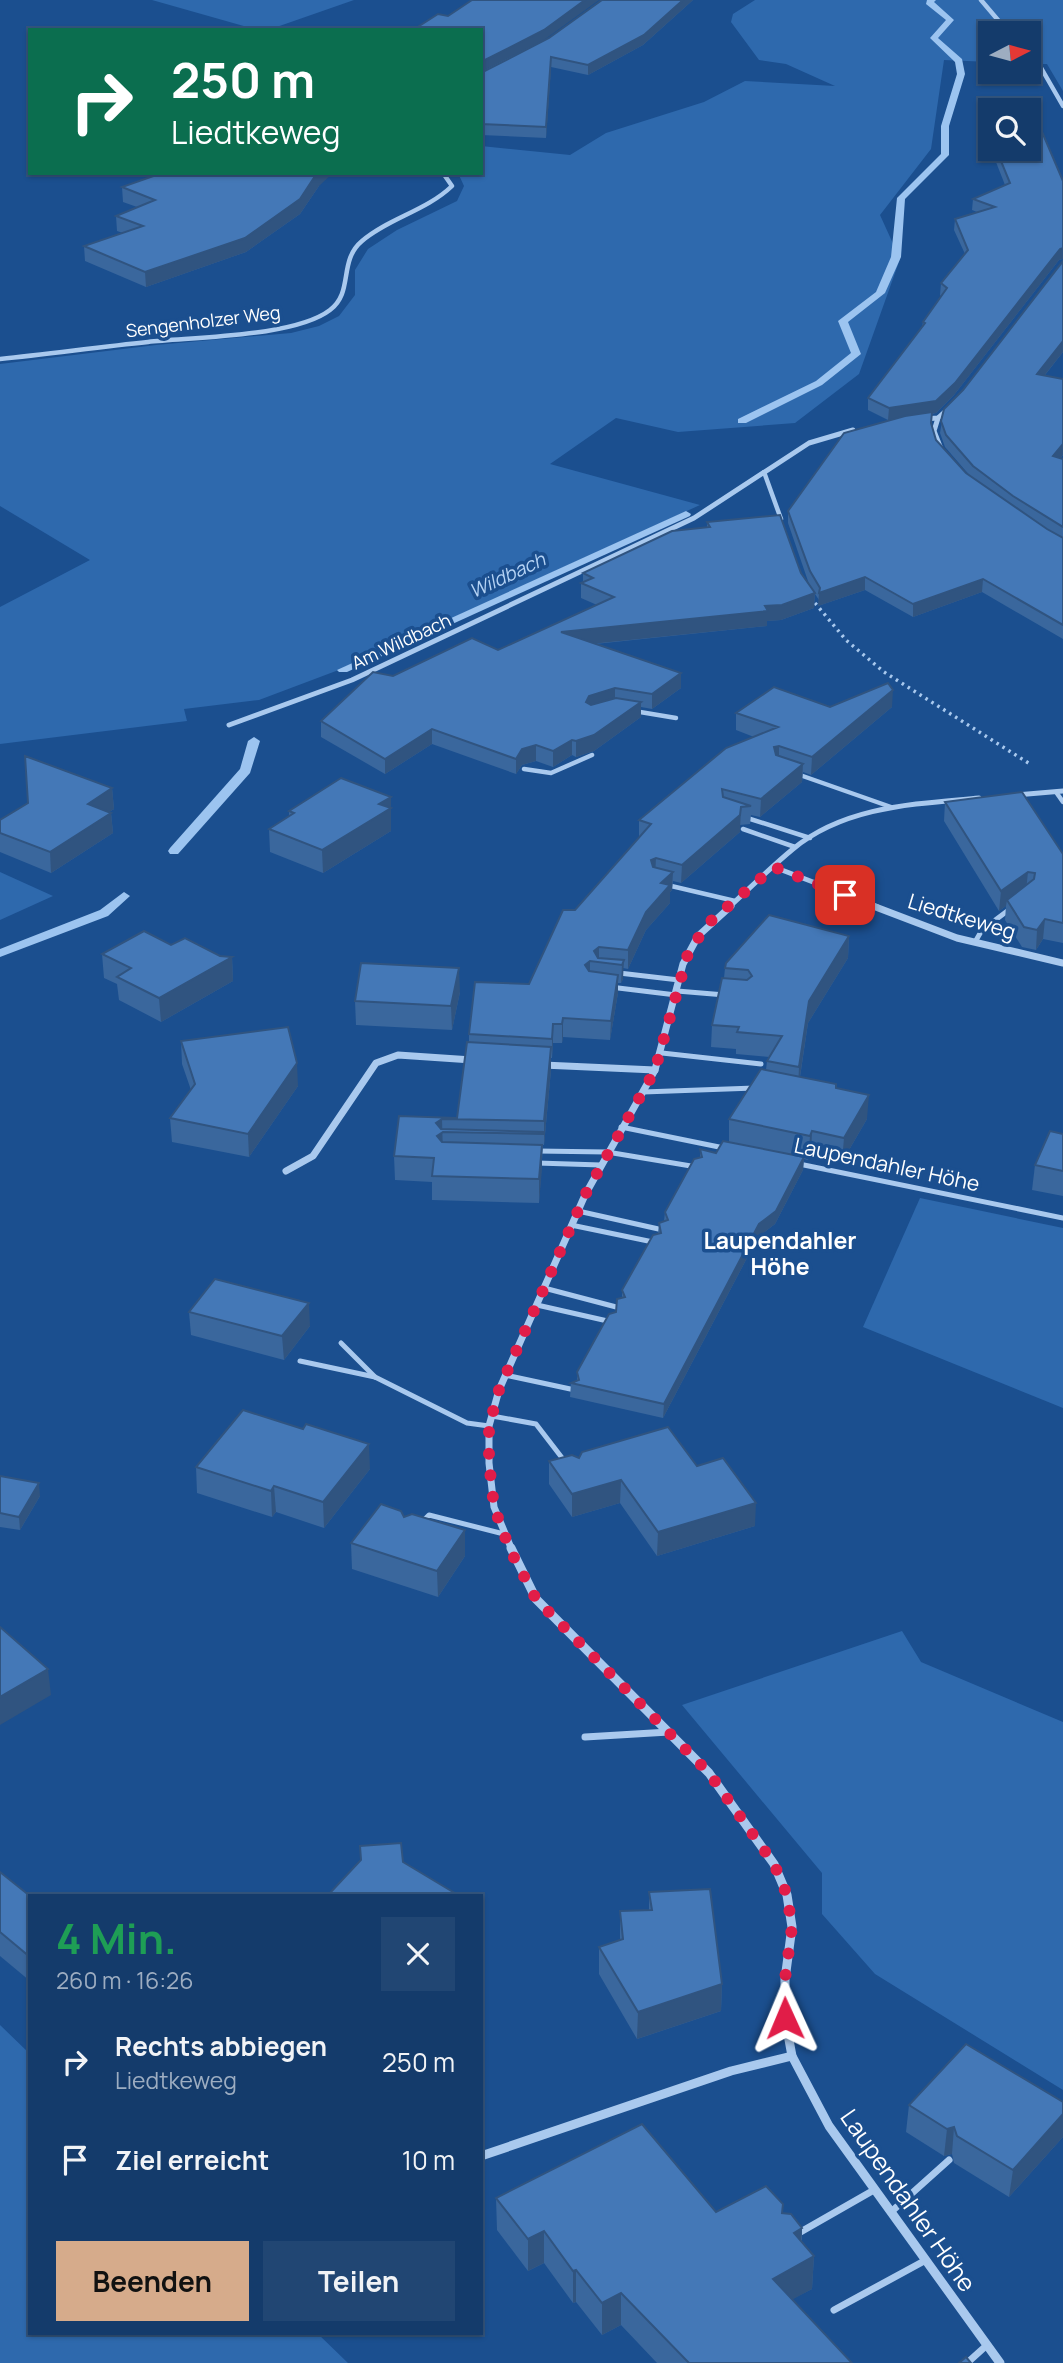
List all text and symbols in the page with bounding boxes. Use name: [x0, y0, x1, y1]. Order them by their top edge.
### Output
north arrow: [978, 21, 1041, 84]
map controls: [978, 21, 1041, 161]
text: 250 m: [171, 46, 315, 113]
icon: right: [56, 56, 147, 147]
button: search: [978, 98, 1041, 161]
text: Liedtkeweg: [171, 110, 340, 154]
street label: Sengenholzer Weg: [124, 300, 282, 342]
water label: Wildbach: [465, 546, 550, 604]
street label: Am Wildbach: [347, 607, 455, 675]
pin: [815, 865, 875, 925]
icon: arrive: [826, 876, 864, 914]
street label: Liedtkeweg: [905, 886, 1019, 946]
street label: Laupendahler Höhe: [792, 1131, 982, 1197]
district label: Laupendahler Höhe: [703, 1224, 857, 1282]
text: 4 Min.: [56, 1909, 177, 1967]
button: close: [381, 1917, 455, 1991]
text: 260 m · 16:26: [56, 1964, 193, 1996]
position arrow: [748, 1981, 822, 2055]
text: Rechts abbiegen: [115, 2028, 327, 2064]
icon: right: [56, 2043, 94, 2081]
text: 250 m: [382, 2044, 455, 2080]
text: Liedtkeweg: [115, 2064, 237, 2096]
street label: Laupendahler Höhe: [834, 2102, 984, 2298]
icon: arrive: [56, 2141, 94, 2179]
text: Ziel erreicht: [115, 2142, 269, 2178]
text: 10 m: [402, 2142, 455, 2178]
button: Beenden: [56, 2241, 249, 2321]
button: Teilen: [263, 2241, 455, 2321]

